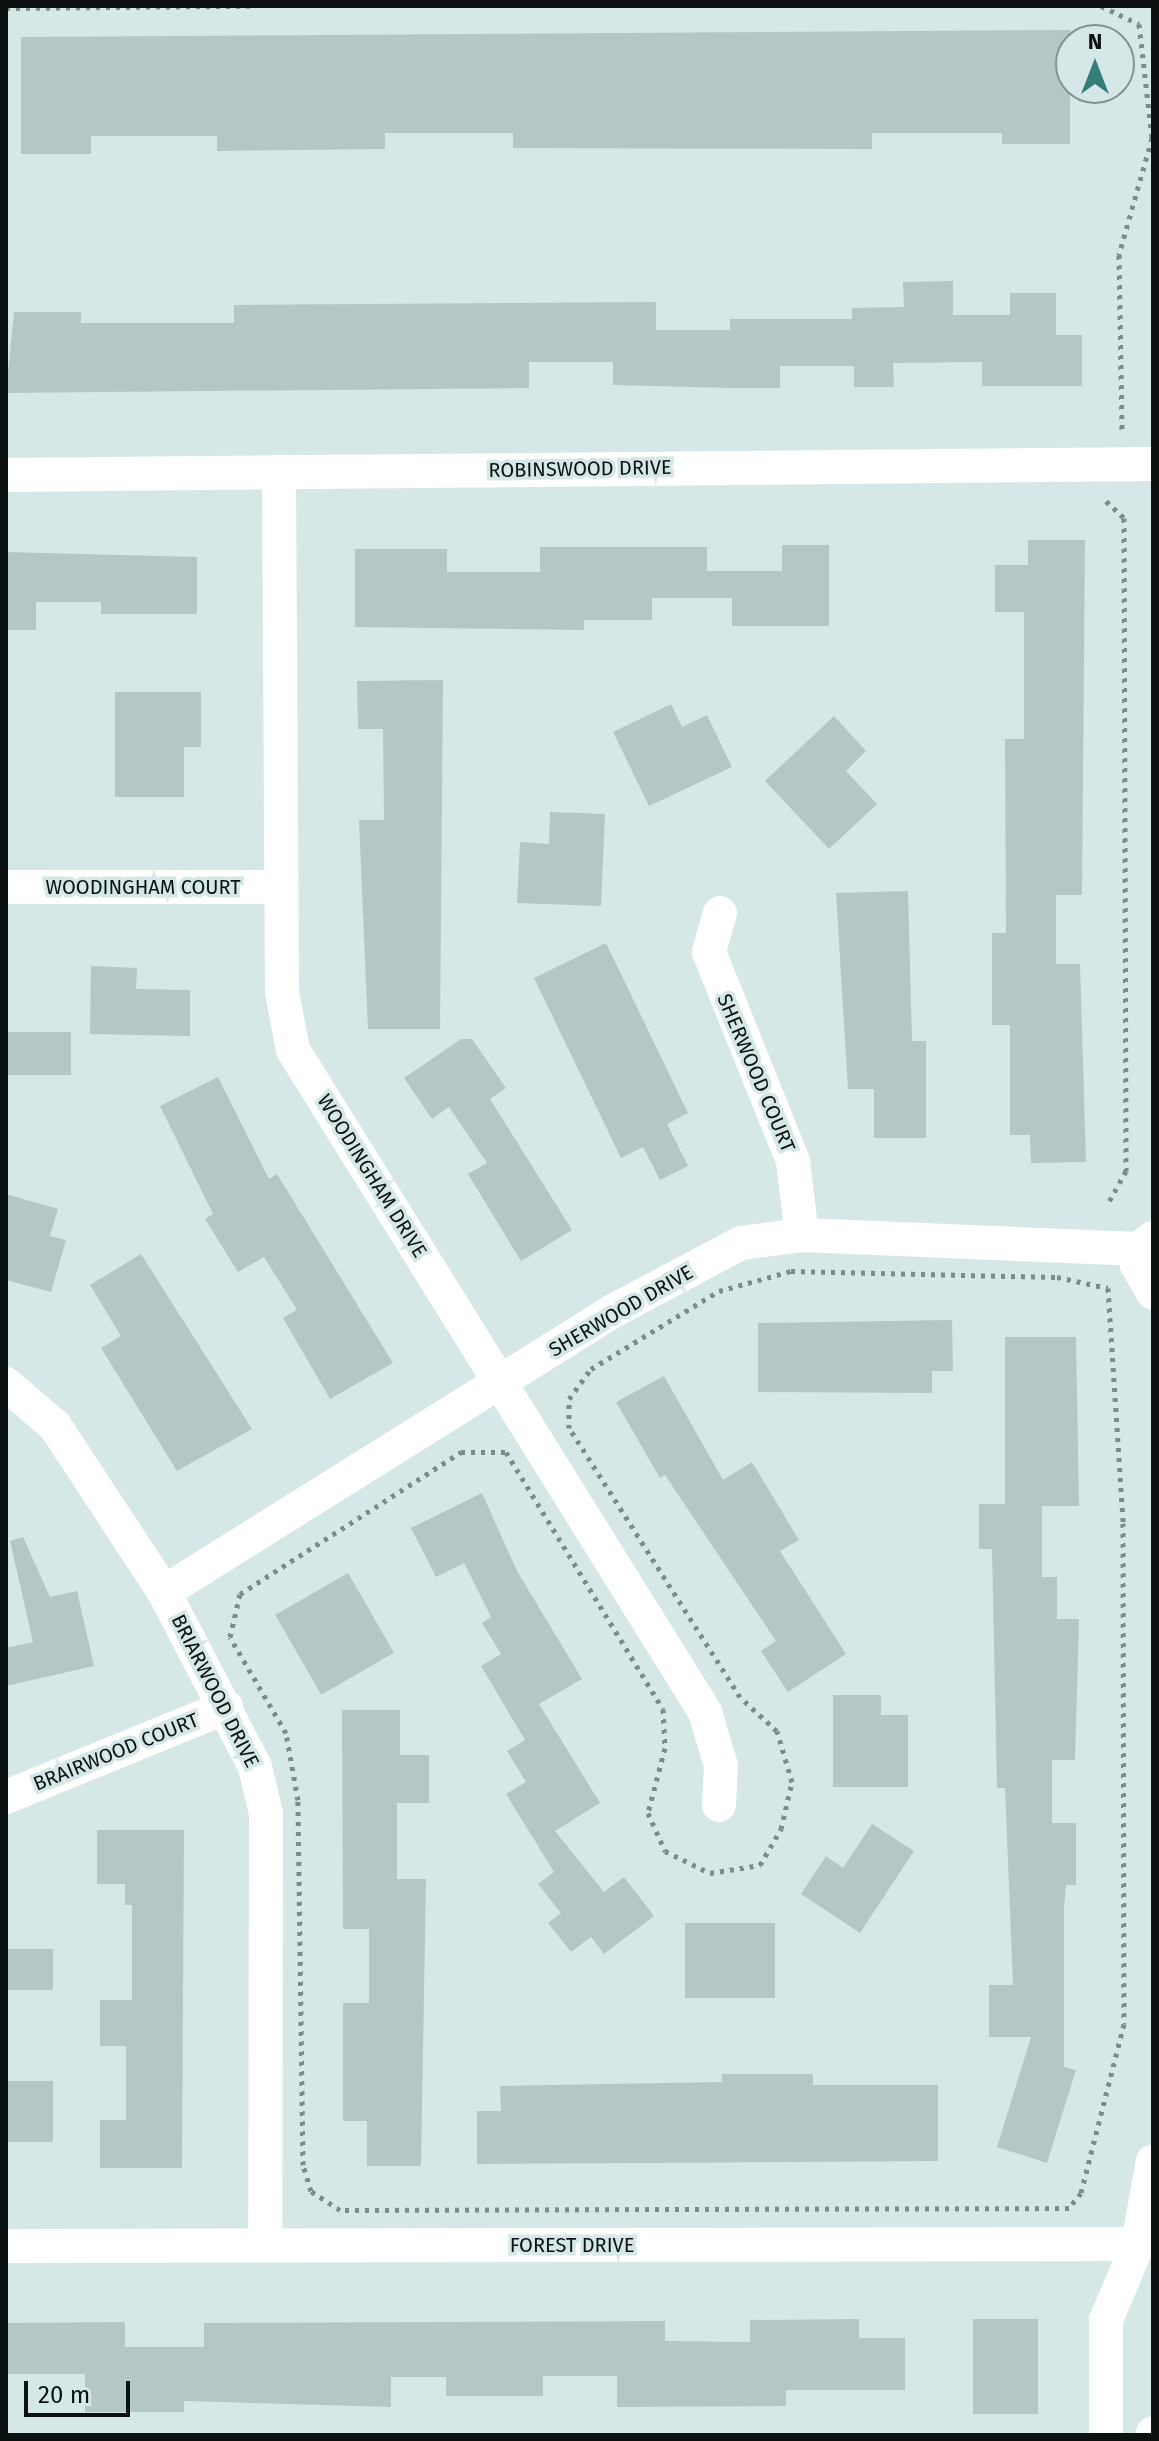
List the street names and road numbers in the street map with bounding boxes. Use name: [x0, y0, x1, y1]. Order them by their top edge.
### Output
street label: ROBINSWOOD DRIVE: [488, 455, 672, 483]
street label: WOODINGHAM COURT: [45, 875, 241, 899]
street label: SHERWOOD COURT: [712, 990, 800, 1156]
street label: WOODINGHAM DRIVE: [312, 1090, 432, 1262]
street label: SHERWOOD DRIVE: [545, 1260, 697, 1362]
street label: BRIARWOOD DRIVE: [166, 1610, 264, 1772]
street label: BRAIRWOOD COURT: [30, 1708, 202, 1796]
street label: FOREST DRIVE: [510, 2233, 634, 2257]

